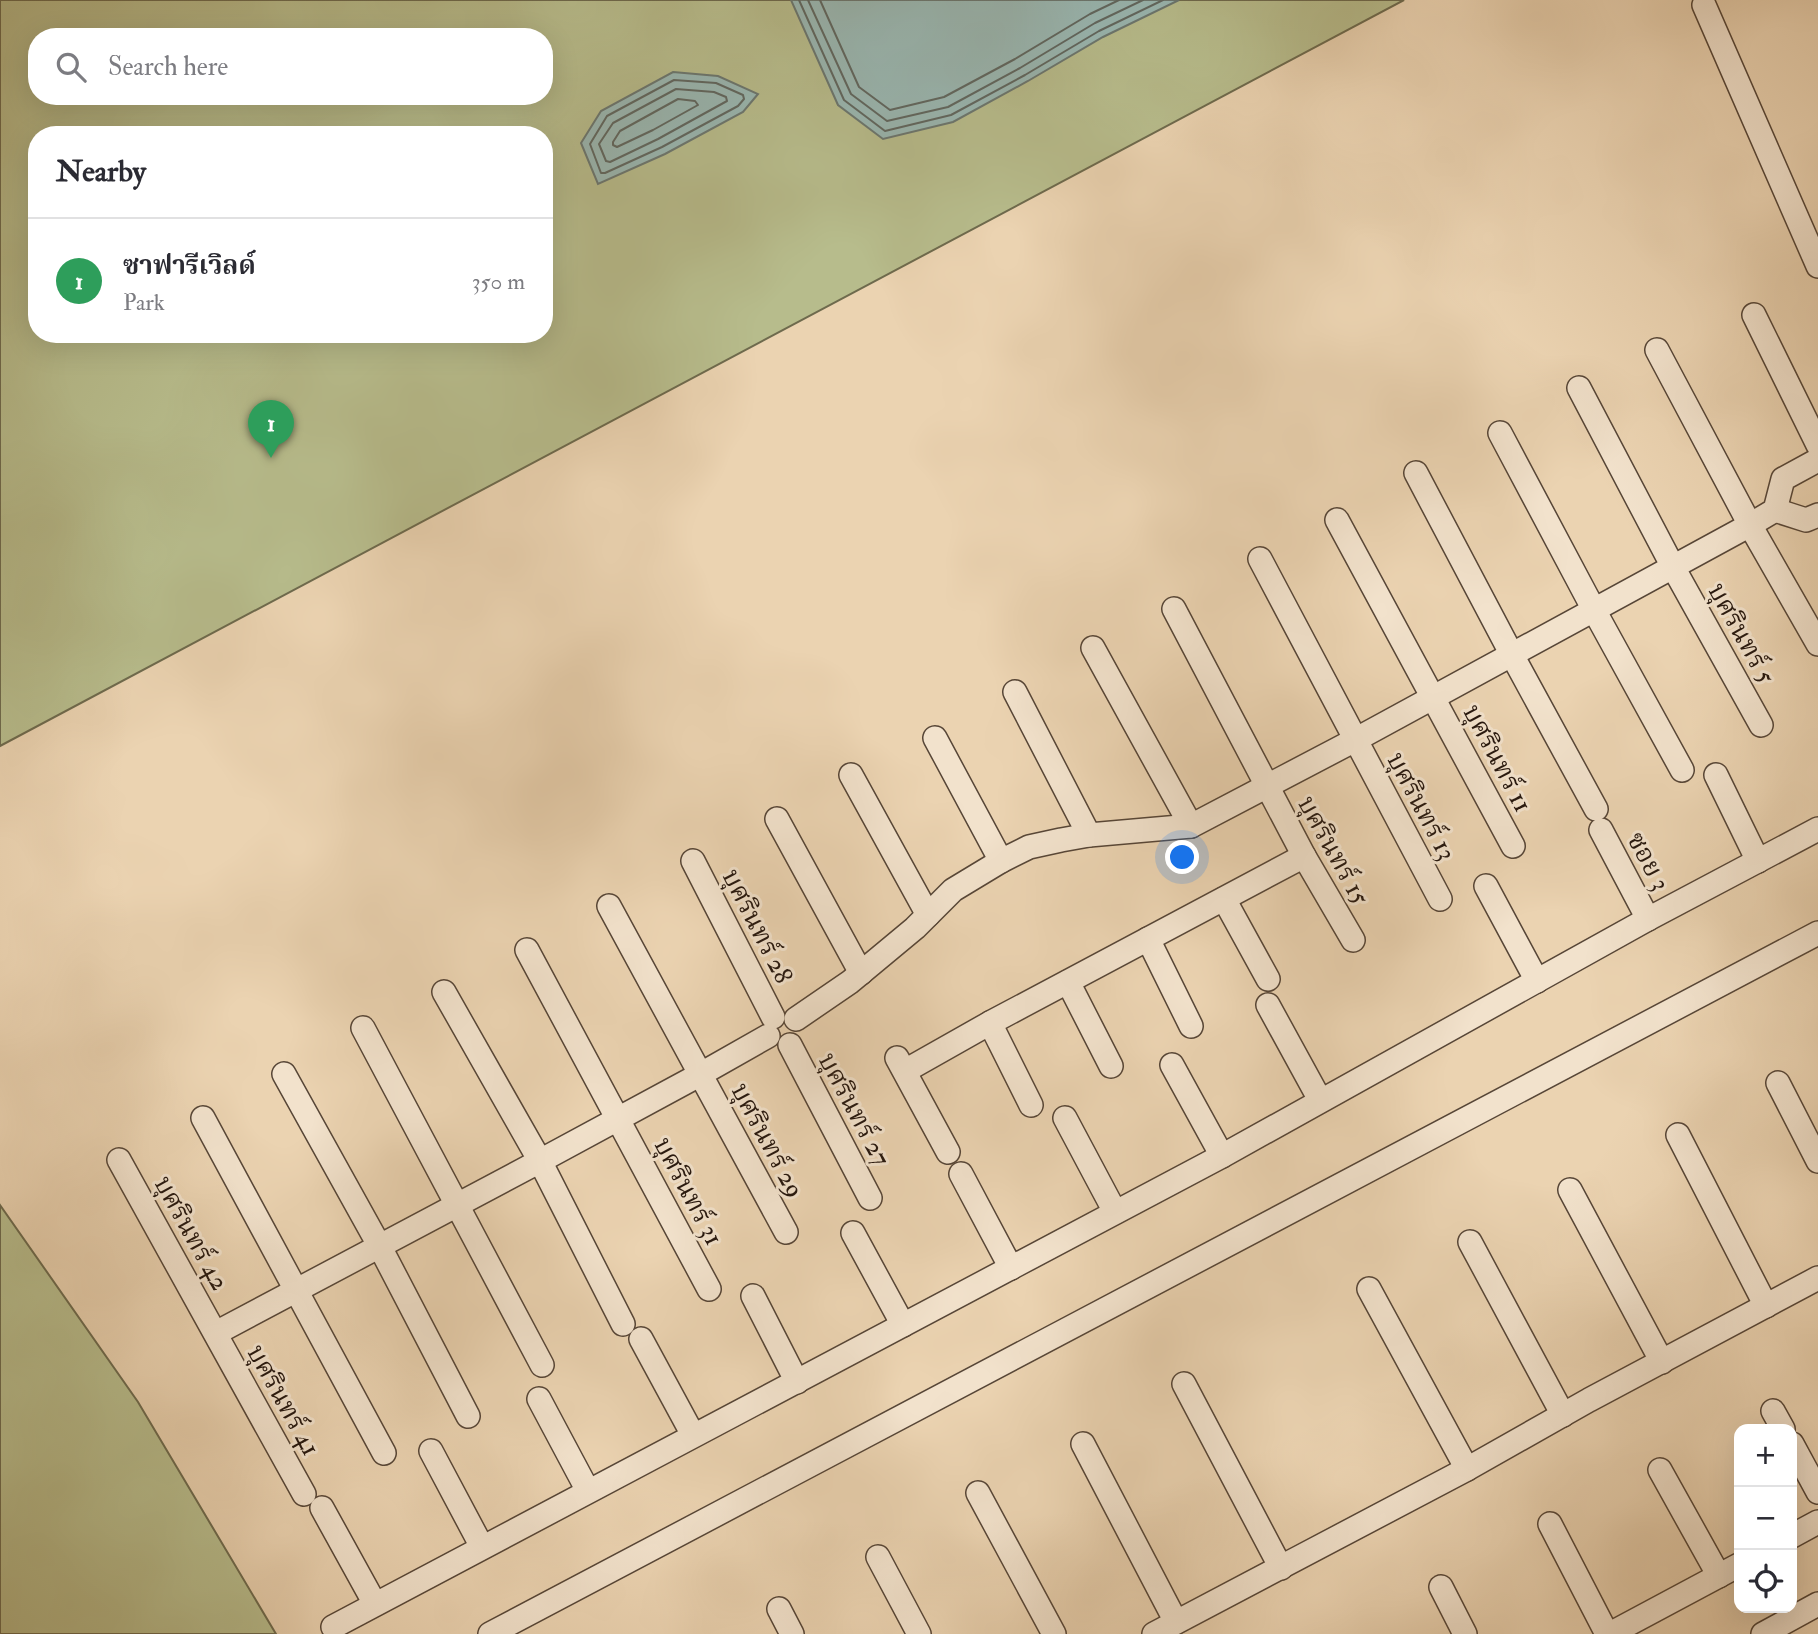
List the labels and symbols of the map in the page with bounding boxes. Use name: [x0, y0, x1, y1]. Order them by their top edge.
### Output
pin: 1: [248, 400, 294, 458]
street label: บุศรินทร์ 5: [1700, 577, 1783, 690]
street label: บุศรินทร์ 11: [1455, 699, 1540, 818]
street label: บุศรินทร์ 13: [1378, 746, 1464, 866]
street label: บุศรินทร์ 15: [1289, 790, 1377, 911]
street label: ซอย 3: [1619, 827, 1677, 896]
your location: [1165, 840, 1199, 874]
street label: บุศรินทร์ 28: [714, 864, 800, 989]
street label: บุศรินทร์ 27: [810, 1047, 898, 1172]
street label: บุศรินทร์ 29: [723, 1077, 811, 1204]
street label: บุศรินทร์ 31: [645, 1131, 731, 1251]
street label: บุศรินทร์ 42: [146, 1170, 236, 1297]
street label: บุศรินทร์ 41: [239, 1339, 328, 1462]

